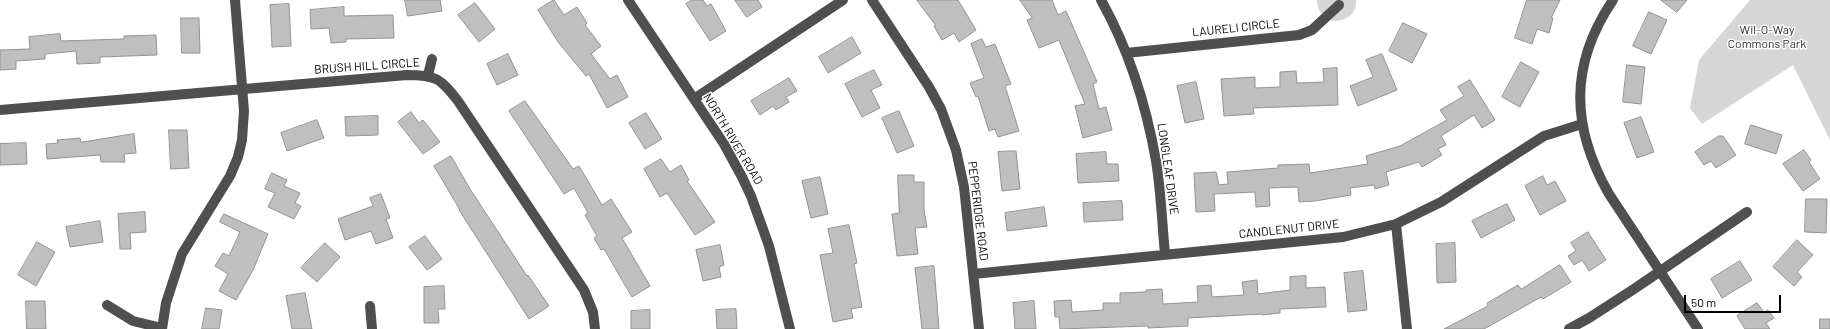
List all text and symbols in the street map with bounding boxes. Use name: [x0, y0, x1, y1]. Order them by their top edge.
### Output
street label: LAURELI CIRCLE: [1191, 16, 1281, 40]
park label: Wil-O-Way Commons Park: [1728, 23, 1806, 51]
street label: BRUSH HILL CIRCLE: [314, 55, 420, 77]
street label: NORTH RIVER ROAD: [700, 91, 766, 187]
street label: LONGLEAF DRIVE: [1154, 122, 1182, 216]
street label: PEPPERIDGE ROAD: [965, 160, 991, 262]
street label: CANDLENUT DRIVE: [1238, 217, 1340, 241]
scale bar: [1686, 287, 1783, 313]
text: 50 m: [1691, 295, 1716, 309]

